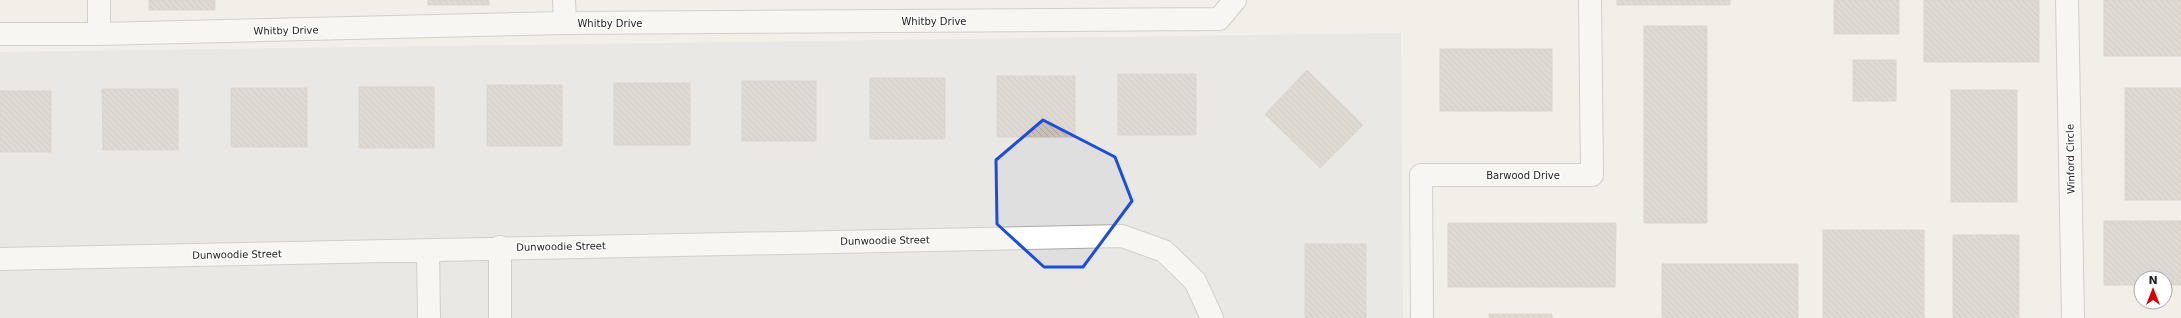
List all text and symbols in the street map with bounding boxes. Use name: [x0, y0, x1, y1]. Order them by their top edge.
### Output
street label: Whitby Drive: [901, 16, 967, 27]
street label: Whitby Drive: [577, 18, 643, 29]
street label: Whitby Drive: [253, 24, 319, 37]
street label: Winford Circle: [2064, 124, 2077, 194]
street label: Barwood Drive: [1486, 170, 1560, 181]
street label: Dunwoodie Street: [840, 234, 930, 247]
street label: Dunwoodie Street: [516, 240, 606, 253]
street label: Dunwoodie Street: [192, 248, 282, 261]
north arrow: [2133, 270, 2173, 310]
text: N: [2148, 274, 2158, 287]

